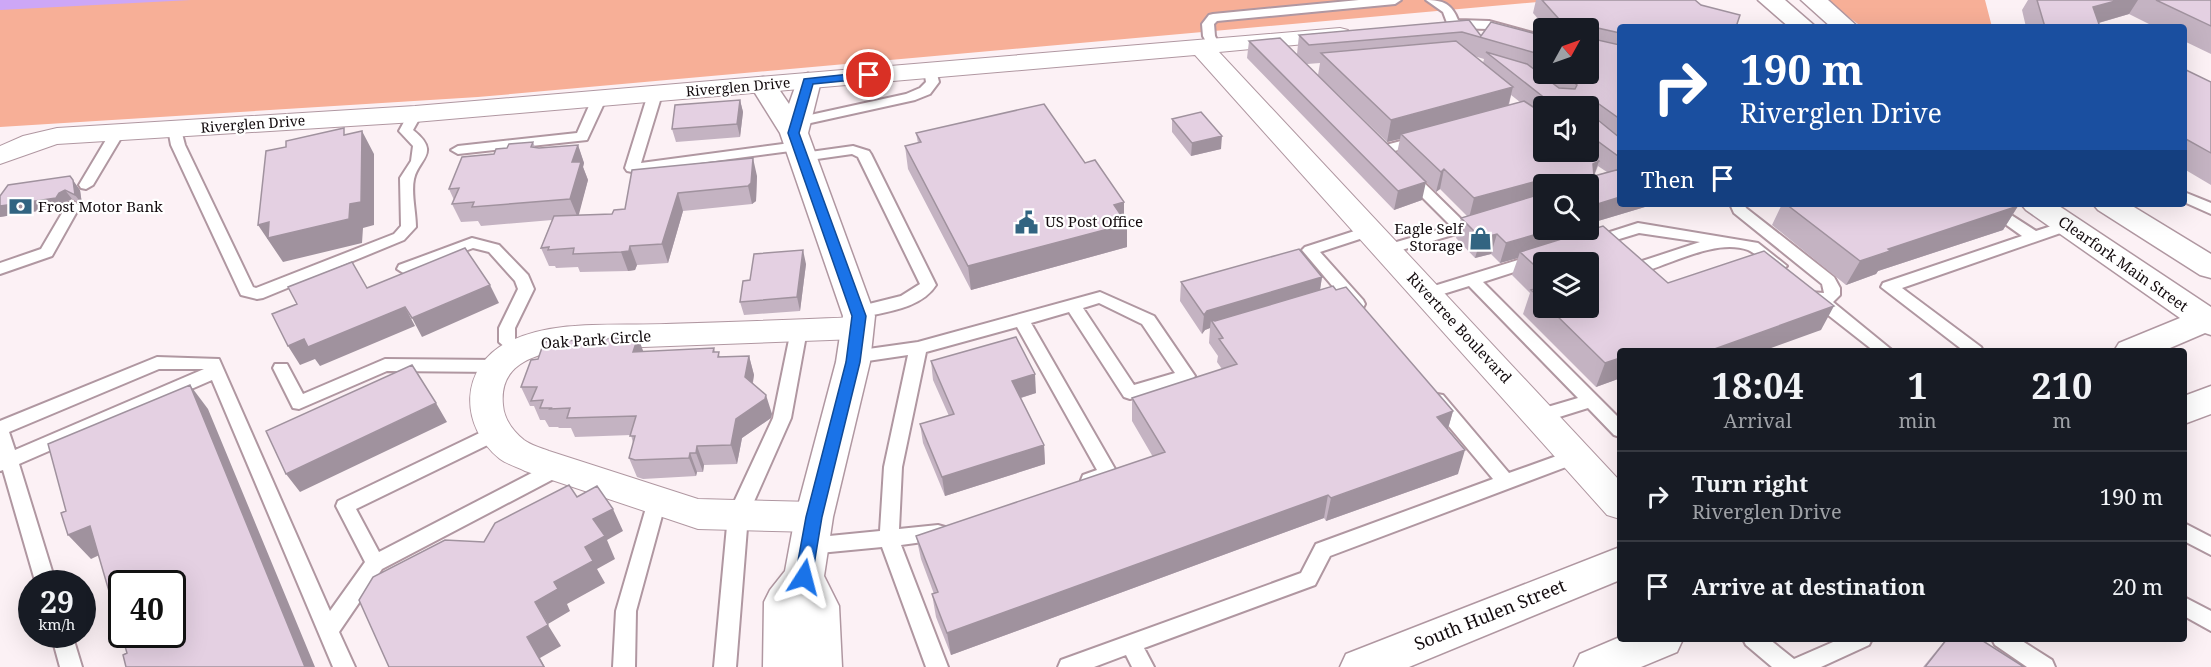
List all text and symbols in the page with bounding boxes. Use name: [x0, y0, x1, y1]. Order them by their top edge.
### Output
north arrow: [1533, 18, 1599, 84]
map controls: [1533, 18, 1599, 318]
text: 190 m: [1740, 40, 1864, 97]
icon: right: [1641, 48, 1719, 126]
pin: [843, 49, 894, 100]
icon: arrive: [852, 58, 885, 91]
street label: Riverglen Drive: [685, 72, 791, 101]
text: Riverglen Drive: [1740, 94, 1942, 131]
button: sound: [1533, 96, 1599, 162]
street label: Riverglen Drive: [200, 110, 306, 137]
icon: arrive: [1706, 162, 1739, 195]
text: Then: [1641, 164, 1694, 194]
button: search: [1533, 174, 1599, 240]
bank icon: Frost Motor Bank: [7, 194, 33, 220]
place label: Frost Motor Bank: [38, 196, 163, 216]
public building icon: US Post Office: [1014, 209, 1040, 235]
place label: US Post Office: [1045, 211, 1143, 231]
street label: Clearfork Main Street: [2055, 211, 2192, 316]
place label: Eagle Self Storage: [1394, 218, 1464, 255]
shop icon: Eagle Self Storage: [1468, 225, 1494, 251]
button: layers: [1533, 252, 1599, 318]
street label: Rivertree Boulevard: [1403, 268, 1516, 387]
street label: Oak Park Circle: [540, 325, 652, 353]
text: 18:04: [1712, 361, 1804, 410]
text: 1: [1907, 361, 1928, 410]
text: 210: [2031, 361, 2092, 410]
text: Arrival: [1724, 407, 1792, 434]
text: min: [1899, 407, 1937, 434]
text: m: [2052, 407, 2071, 434]
text: Turn right: [1692, 468, 1808, 498]
icon: right: [1641, 480, 1674, 513]
text: 190 m: [2100, 481, 2163, 511]
text: Riverglen Drive: [1692, 498, 1842, 525]
position arrow: [772, 545, 836, 609]
speed limit sign: 40: [108, 570, 186, 648]
icon: arrive: [1641, 570, 1674, 603]
text: Arrive at destination: [1692, 571, 1926, 601]
text: 20 m: [2112, 571, 2163, 601]
street label: South Hulen Street: [1410, 573, 1569, 655]
text: 29: [40, 581, 74, 622]
text: km/h: [39, 614, 75, 634]

